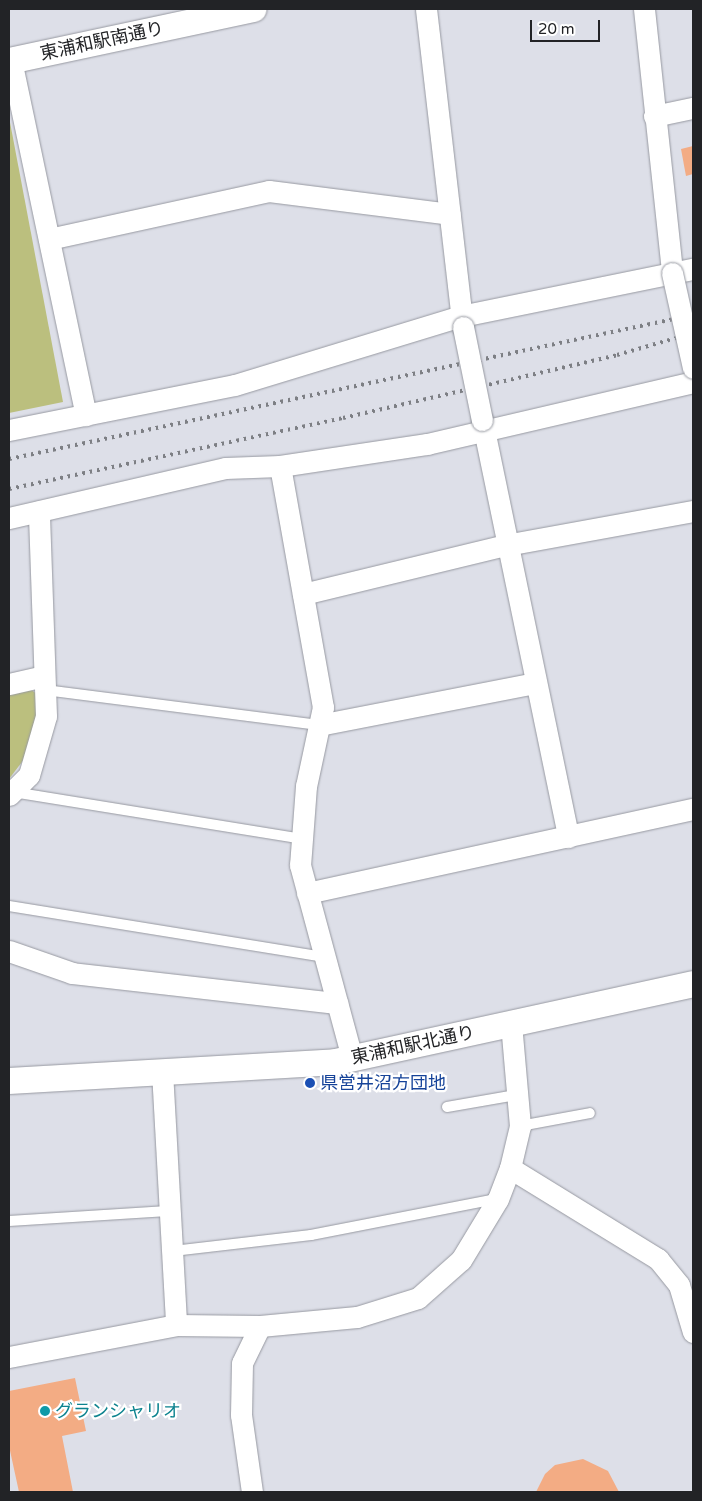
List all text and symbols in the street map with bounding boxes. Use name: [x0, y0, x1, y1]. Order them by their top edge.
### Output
scale bar: [532, 10, 602, 42]
street label: 東浦和駅南通り: [38, 17, 166, 65]
text: 20 m: [538, 20, 575, 38]
street label: 東浦和駅北通り: [349, 1021, 477, 1069]
place label: 県営井沼方団地: [320, 1072, 446, 1094]
marker: 県営井沼方団地: [304, 1077, 316, 1089]
place label: グランシャリオ: [55, 1400, 181, 1422]
marker: グランシャリオ: [39, 1405, 51, 1417]

